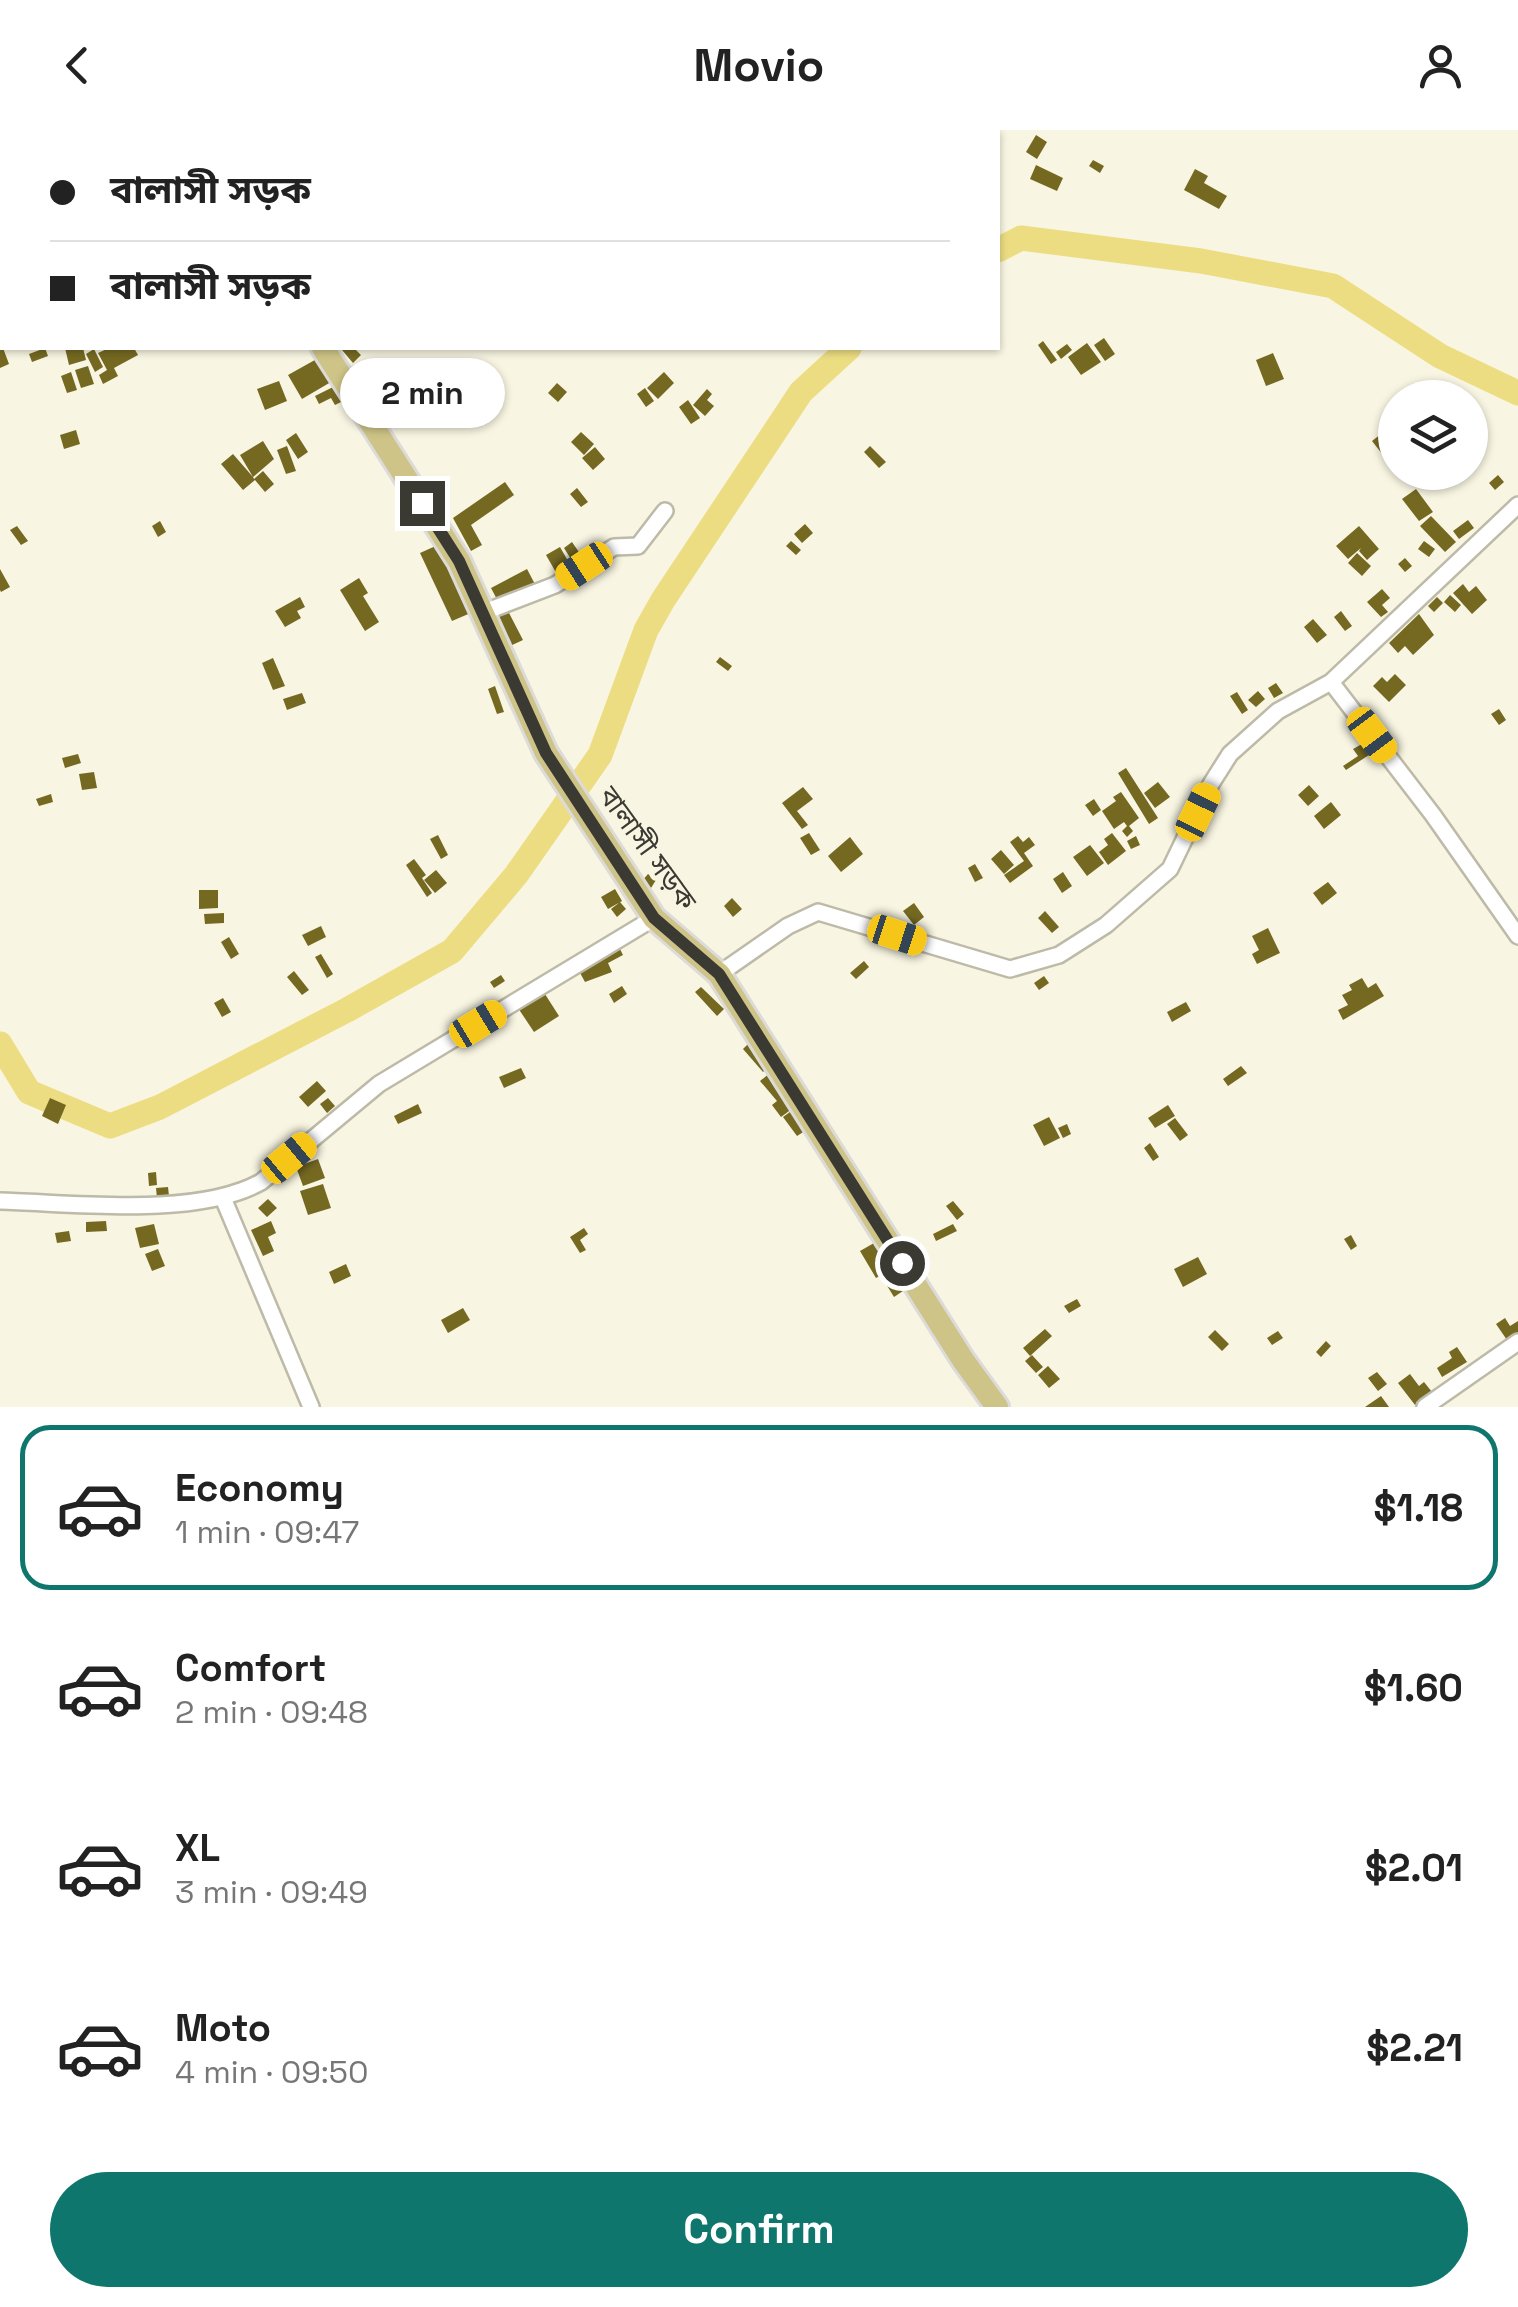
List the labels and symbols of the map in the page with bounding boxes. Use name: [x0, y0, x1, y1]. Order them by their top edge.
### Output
callout: 2 min: [340, 358, 504, 428]
route end: [400, 481, 445, 526]
car: [551, 537, 617, 595]
car: [1342, 702, 1402, 768]
street label: বালাসী সড়ক: [590, 778, 705, 917]
car: [1171, 778, 1225, 846]
car: [864, 911, 930, 959]
car: [445, 996, 511, 1052]
car: [256, 1127, 322, 1189]
route start: [880, 1241, 925, 1286]

